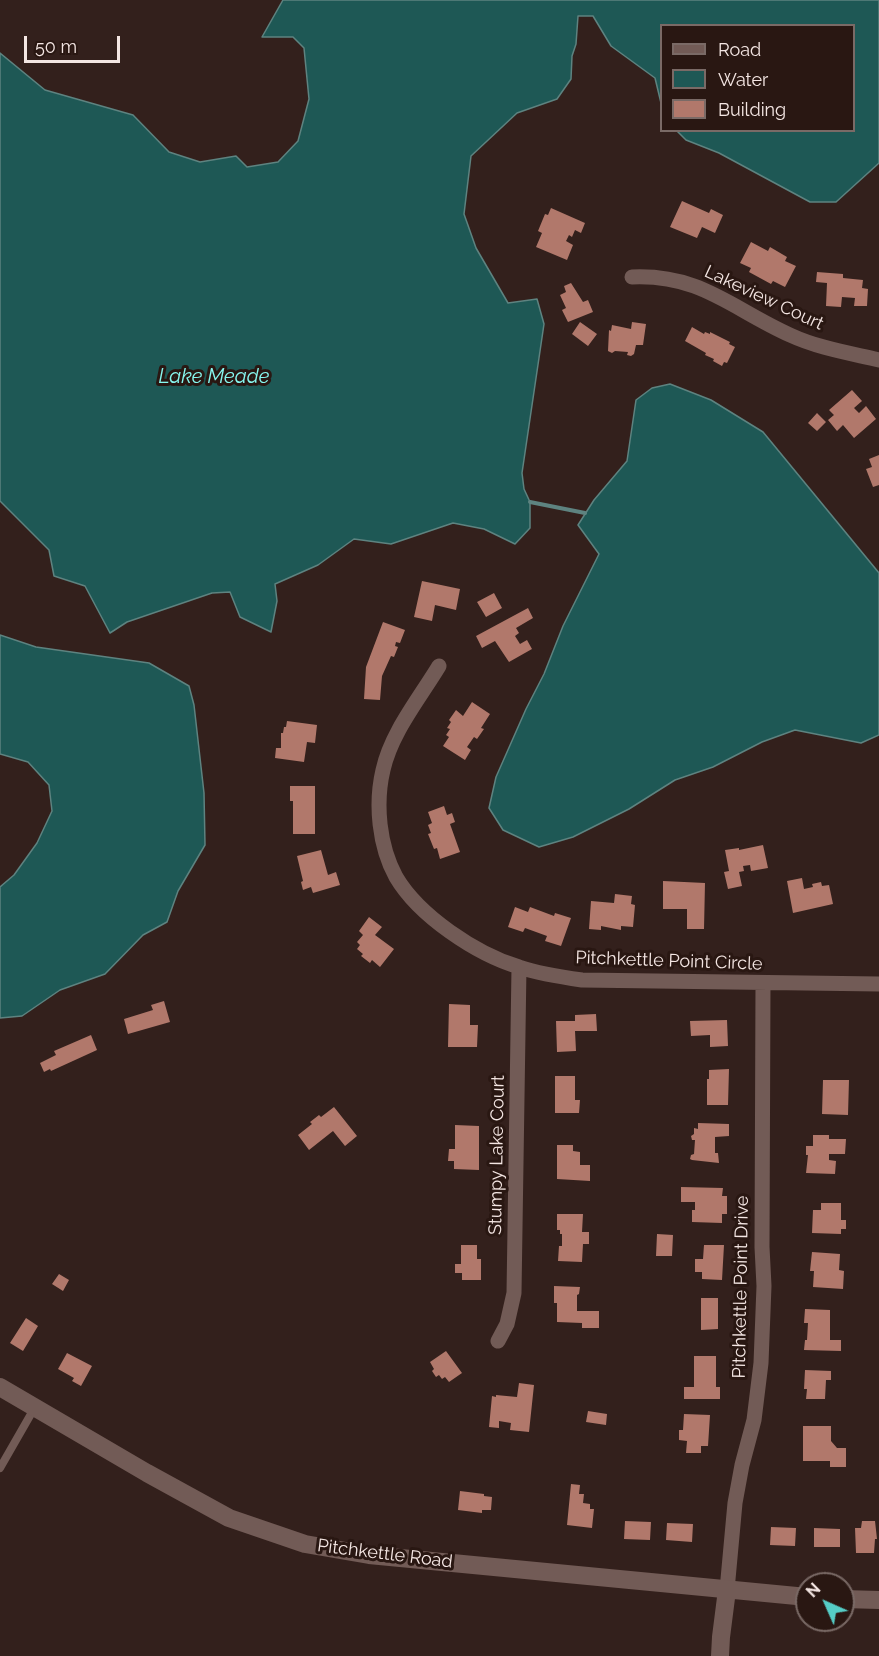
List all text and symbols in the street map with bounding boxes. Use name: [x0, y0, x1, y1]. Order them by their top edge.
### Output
scale bar: [27, 24, 123, 62]
legend: [660, 24, 855, 132]
text: 50 m: [35, 36, 77, 57]
text: Road: [718, 39, 761, 60]
text: Water: [718, 69, 768, 90]
text: Building: [718, 99, 786, 120]
street label: Lakeview Court: [701, 261, 827, 335]
water label: Lake Meade: [159, 365, 269, 389]
street label: Pitchkettle Point Circle: [575, 947, 763, 975]
street label: Stumpy Lake Court: [485, 1075, 509, 1235]
street label: Pitchkettle Point Drive: [729, 1196, 753, 1378]
street label: Pitchkettle Road: [316, 1535, 454, 1573]
north arrow: [795, 1572, 855, 1632]
text: N: [802, 1579, 824, 1601]

